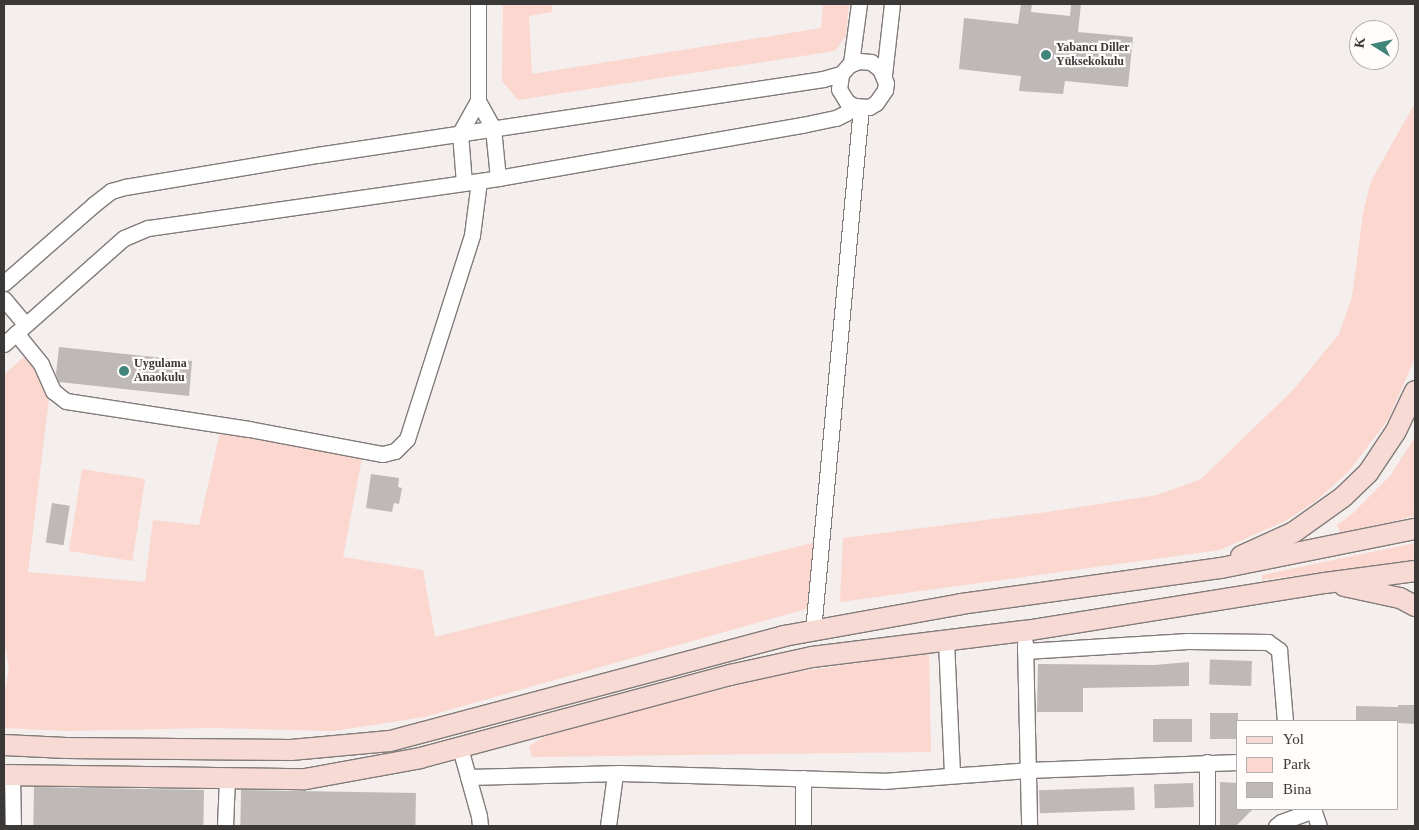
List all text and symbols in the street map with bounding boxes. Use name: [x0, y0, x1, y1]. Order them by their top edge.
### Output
north arrow: [1349, 20, 1399, 70]
text: K: [1351, 36, 1368, 49]
place label: Yabancı Diller Yüksekokulu: [1056, 41, 1130, 69]
marker: Yabancı Diller Yüksekokulu: [1040, 49, 1052, 61]
place label: Uygulama Anaokulu: [134, 357, 187, 385]
marker: Uygulama Anaokulu: [118, 365, 130, 377]
legend: [1236, 720, 1399, 810]
text: Yol: [1283, 731, 1304, 747]
text: Park: [1283, 756, 1311, 772]
text: Bina: [1283, 781, 1311, 797]

